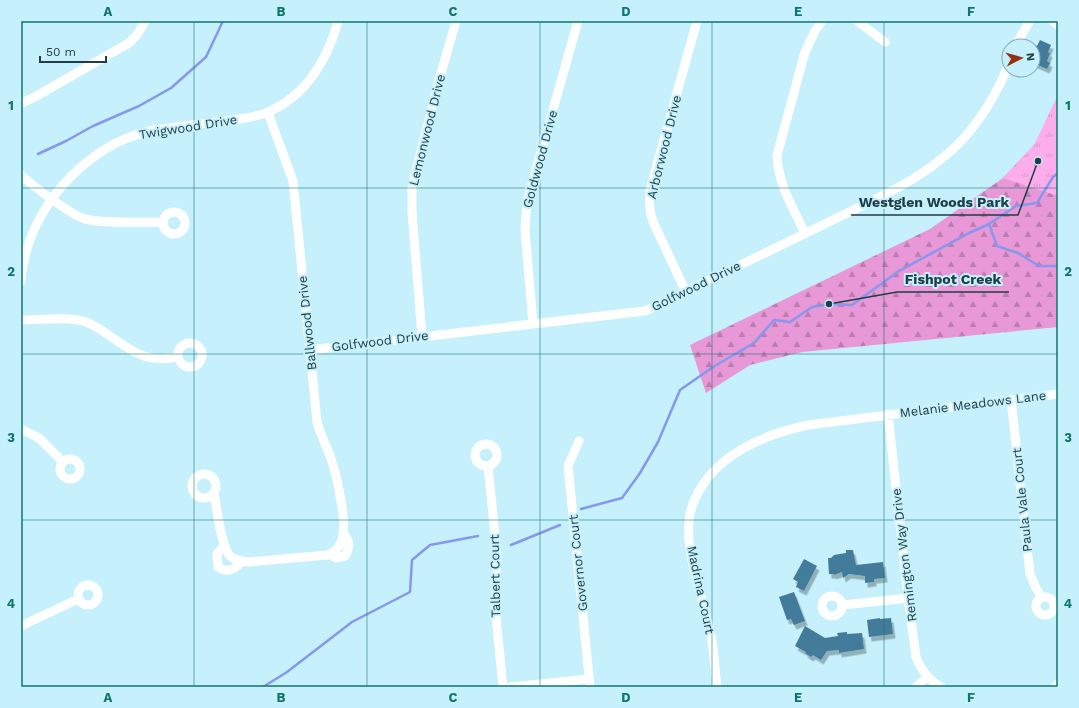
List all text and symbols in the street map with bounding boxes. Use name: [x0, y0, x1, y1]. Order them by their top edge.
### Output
text: A: [104, 4, 113, 19]
text: B: [277, 4, 286, 19]
text: C: [449, 4, 458, 19]
text: D: [621, 4, 631, 19]
text: E: [794, 4, 802, 19]
text: F: [967, 4, 975, 19]
scale bar: [40, 38, 106, 64]
north arrow: [1001, 38, 1041, 78]
text: 50 m: [46, 45, 76, 59]
text: N: [1024, 52, 1037, 62]
street label: Lemonwood Drive: [406, 73, 448, 187]
street label: Arborwood Drive: [644, 94, 684, 200]
text: 1: [8, 98, 14, 113]
text: 1: [1065, 98, 1071, 113]
street label: Goldwood Drive: [520, 109, 560, 209]
street label: Twigwood Drive: [138, 112, 238, 142]
callout: Westglen Woods Park: [851, 189, 1018, 215]
text: Westglen Woods Park: [859, 194, 1009, 210]
street label: Golfwood Drive: [649, 258, 743, 314]
text: 2: [7, 264, 15, 279]
text: 2: [1064, 264, 1072, 279]
callout: Fishpot Creek: [897, 266, 1009, 292]
text: Fishpot Creek: [905, 271, 1001, 287]
street label: Ballwood Drive: [295, 275, 319, 371]
street label: Golfwood Drive: [331, 328, 429, 354]
street label: Melanie Meadows Lane: [899, 388, 1047, 420]
text: 3: [7, 430, 15, 445]
text: 3: [1064, 430, 1072, 445]
street label: Paula Vale Court: [1009, 447, 1035, 553]
street label: Remington Way Drive: [888, 487, 920, 623]
street label: Governor Court: [565, 513, 591, 612]
street label: Talbert Court: [487, 534, 503, 618]
street label: Madrina Court: [684, 544, 718, 636]
text: 4: [7, 596, 16, 611]
text: 4: [1064, 596, 1073, 611]
text: A: [104, 690, 113, 705]
text: B: [277, 690, 286, 705]
text: C: [449, 690, 458, 705]
text: D: [621, 690, 631, 705]
text: E: [794, 690, 802, 705]
text: F: [967, 690, 975, 705]

